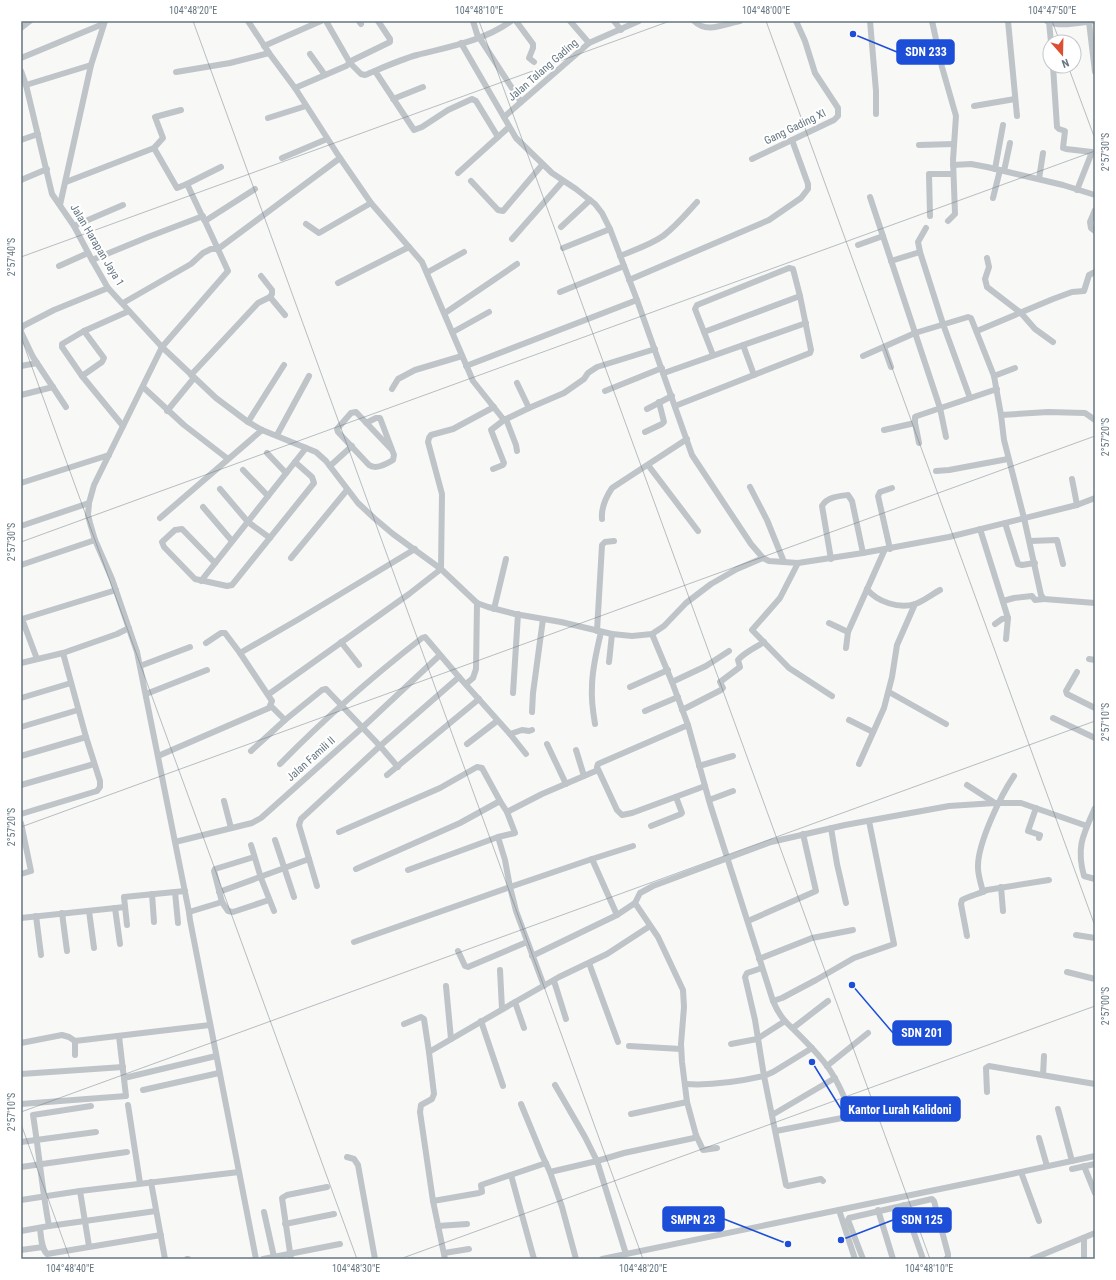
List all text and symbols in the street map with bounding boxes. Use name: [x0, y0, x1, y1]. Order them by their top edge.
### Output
text: 104°48'20"E: [169, 5, 217, 16]
text: 104°48'10"E: [455, 5, 503, 16]
text: 104°48'00"E: [742, 5, 790, 16]
text: 104°47'50"E: [1028, 5, 1076, 16]
north arrow: [1042, 34, 1082, 74]
street label: Jalan Talang Gading: [506, 36, 580, 104]
callout: SDN 233: [897, 40, 954, 64]
text: SDN 233: [905, 45, 947, 59]
text: N: [1060, 56, 1071, 70]
street label: Gang Gading XI: [762, 106, 828, 148]
text: 2°57'30"S: [1100, 133, 1111, 171]
street label: Jalan Harapan Jaya 1: [67, 202, 127, 288]
text: 2°57'40"S: [6, 238, 17, 276]
text: 2°57'20"S: [1100, 418, 1111, 456]
text: 2°57'30"S: [6, 523, 17, 561]
text: 2°57'10"S: [1100, 703, 1111, 741]
street label: Jalan Famili II: [284, 734, 338, 784]
text: 2°57'20"S: [6, 808, 17, 846]
text: 2°57'00"S: [1100, 987, 1111, 1025]
callout: SDN 201: [893, 1021, 951, 1045]
text: SDN 201: [901, 1026, 943, 1040]
text: 2°57'10"S: [6, 1093, 17, 1131]
callout: Kantor Lurah Kalidoni: [841, 1097, 960, 1121]
text: Kantor Lurah Kalidoni: [848, 1103, 952, 1117]
callout: SMPN 23: [663, 1207, 724, 1231]
callout: SDN 125: [893, 1208, 951, 1232]
text: SMPN 23: [671, 1213, 715, 1227]
text: SDN 125: [901, 1213, 943, 1227]
text: 104°48'40"E: [46, 1263, 94, 1274]
text: 104°48'30"E: [332, 1263, 380, 1274]
text: 104°48'20"E: [619, 1263, 667, 1274]
text: 104°48'10"E: [905, 1263, 953, 1274]

